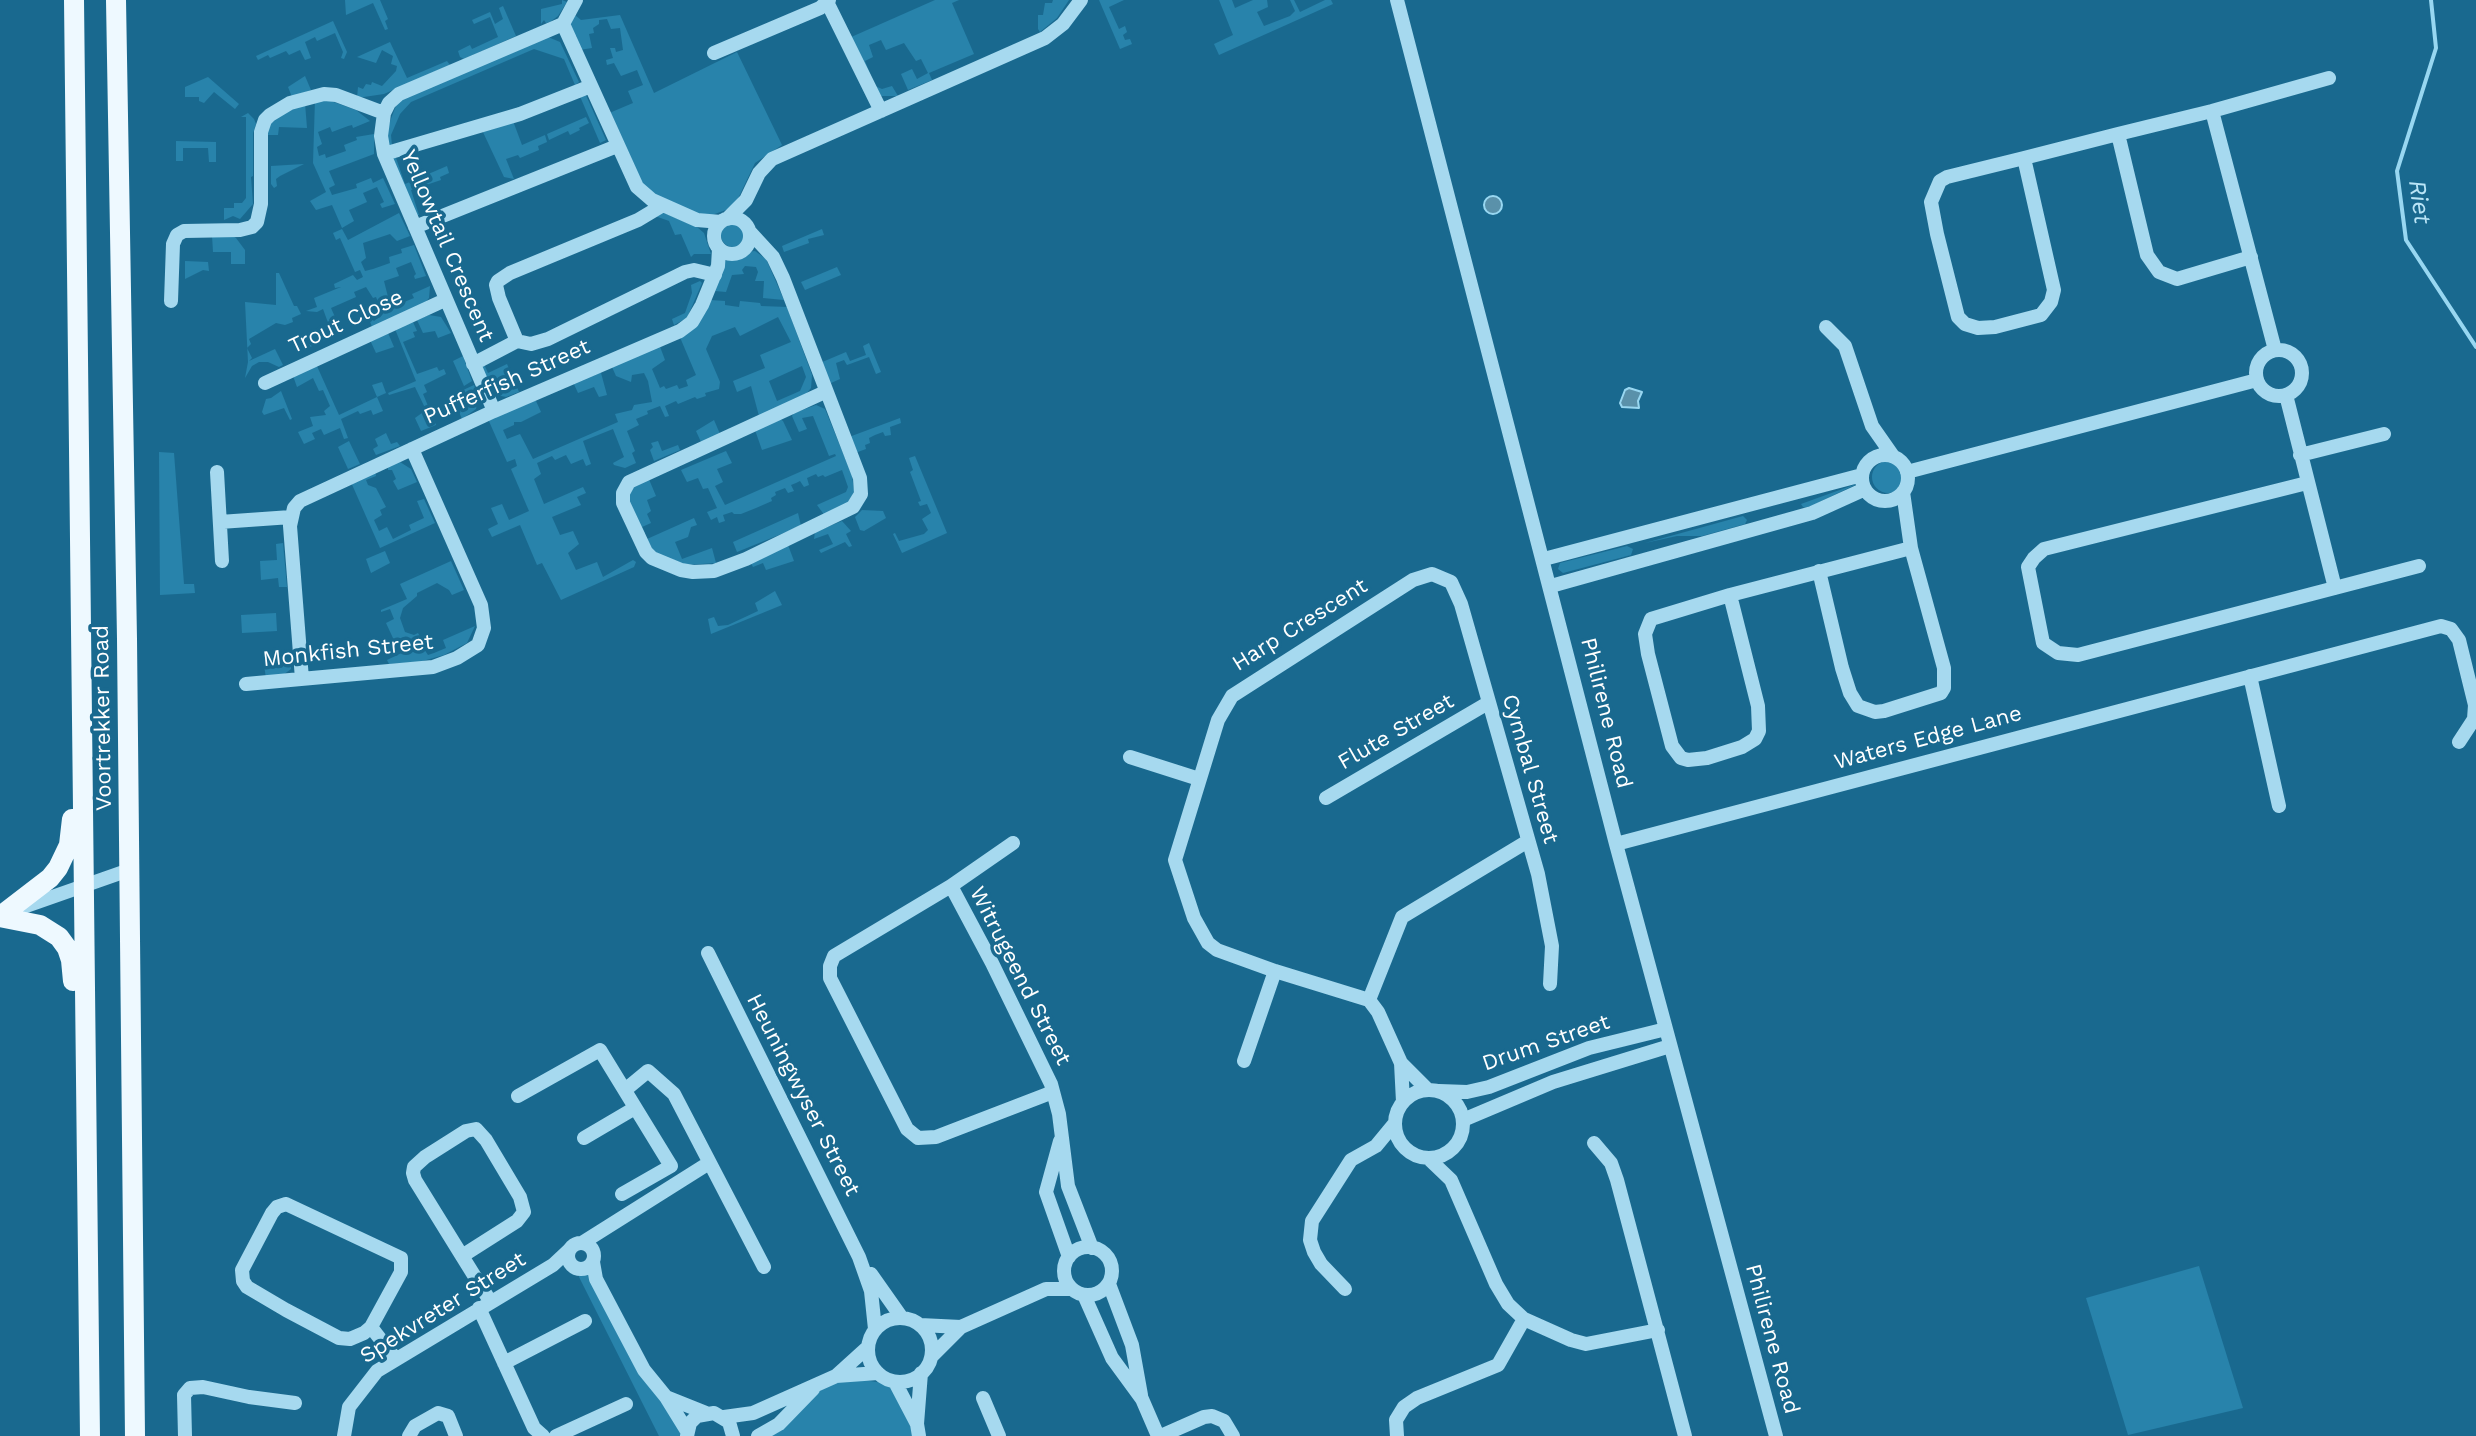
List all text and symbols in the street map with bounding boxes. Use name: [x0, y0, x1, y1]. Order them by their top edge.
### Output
street label: Yellowtail Crescent: [395, 146, 499, 346]
water label: Riet: [2402, 178, 2436, 226]
street label: Trout Close: [285, 284, 407, 360]
street label: Pufferfish Street: [420, 334, 594, 430]
street label: Harp Crescent: [1228, 573, 1372, 677]
street label: Voortrekker Road: [88, 625, 118, 811]
street label: Monkfish Street: [261, 629, 435, 673]
street label: Philirene Road: [1575, 635, 1637, 791]
street label: Flute Street: [1333, 688, 1459, 776]
street label: Cymbal Street: [1496, 691, 1564, 847]
street label: Waters Edge Lane: [1831, 700, 2025, 776]
street label: Witrugeend Street: [964, 882, 1076, 1070]
street label: Heuningwyser Street: [741, 990, 865, 1200]
street label: Drum Street: [1479, 1009, 1613, 1077]
street label: Spekvreter Street: [355, 1246, 531, 1370]
street label: Philirene Road: [1739, 1261, 1805, 1417]

